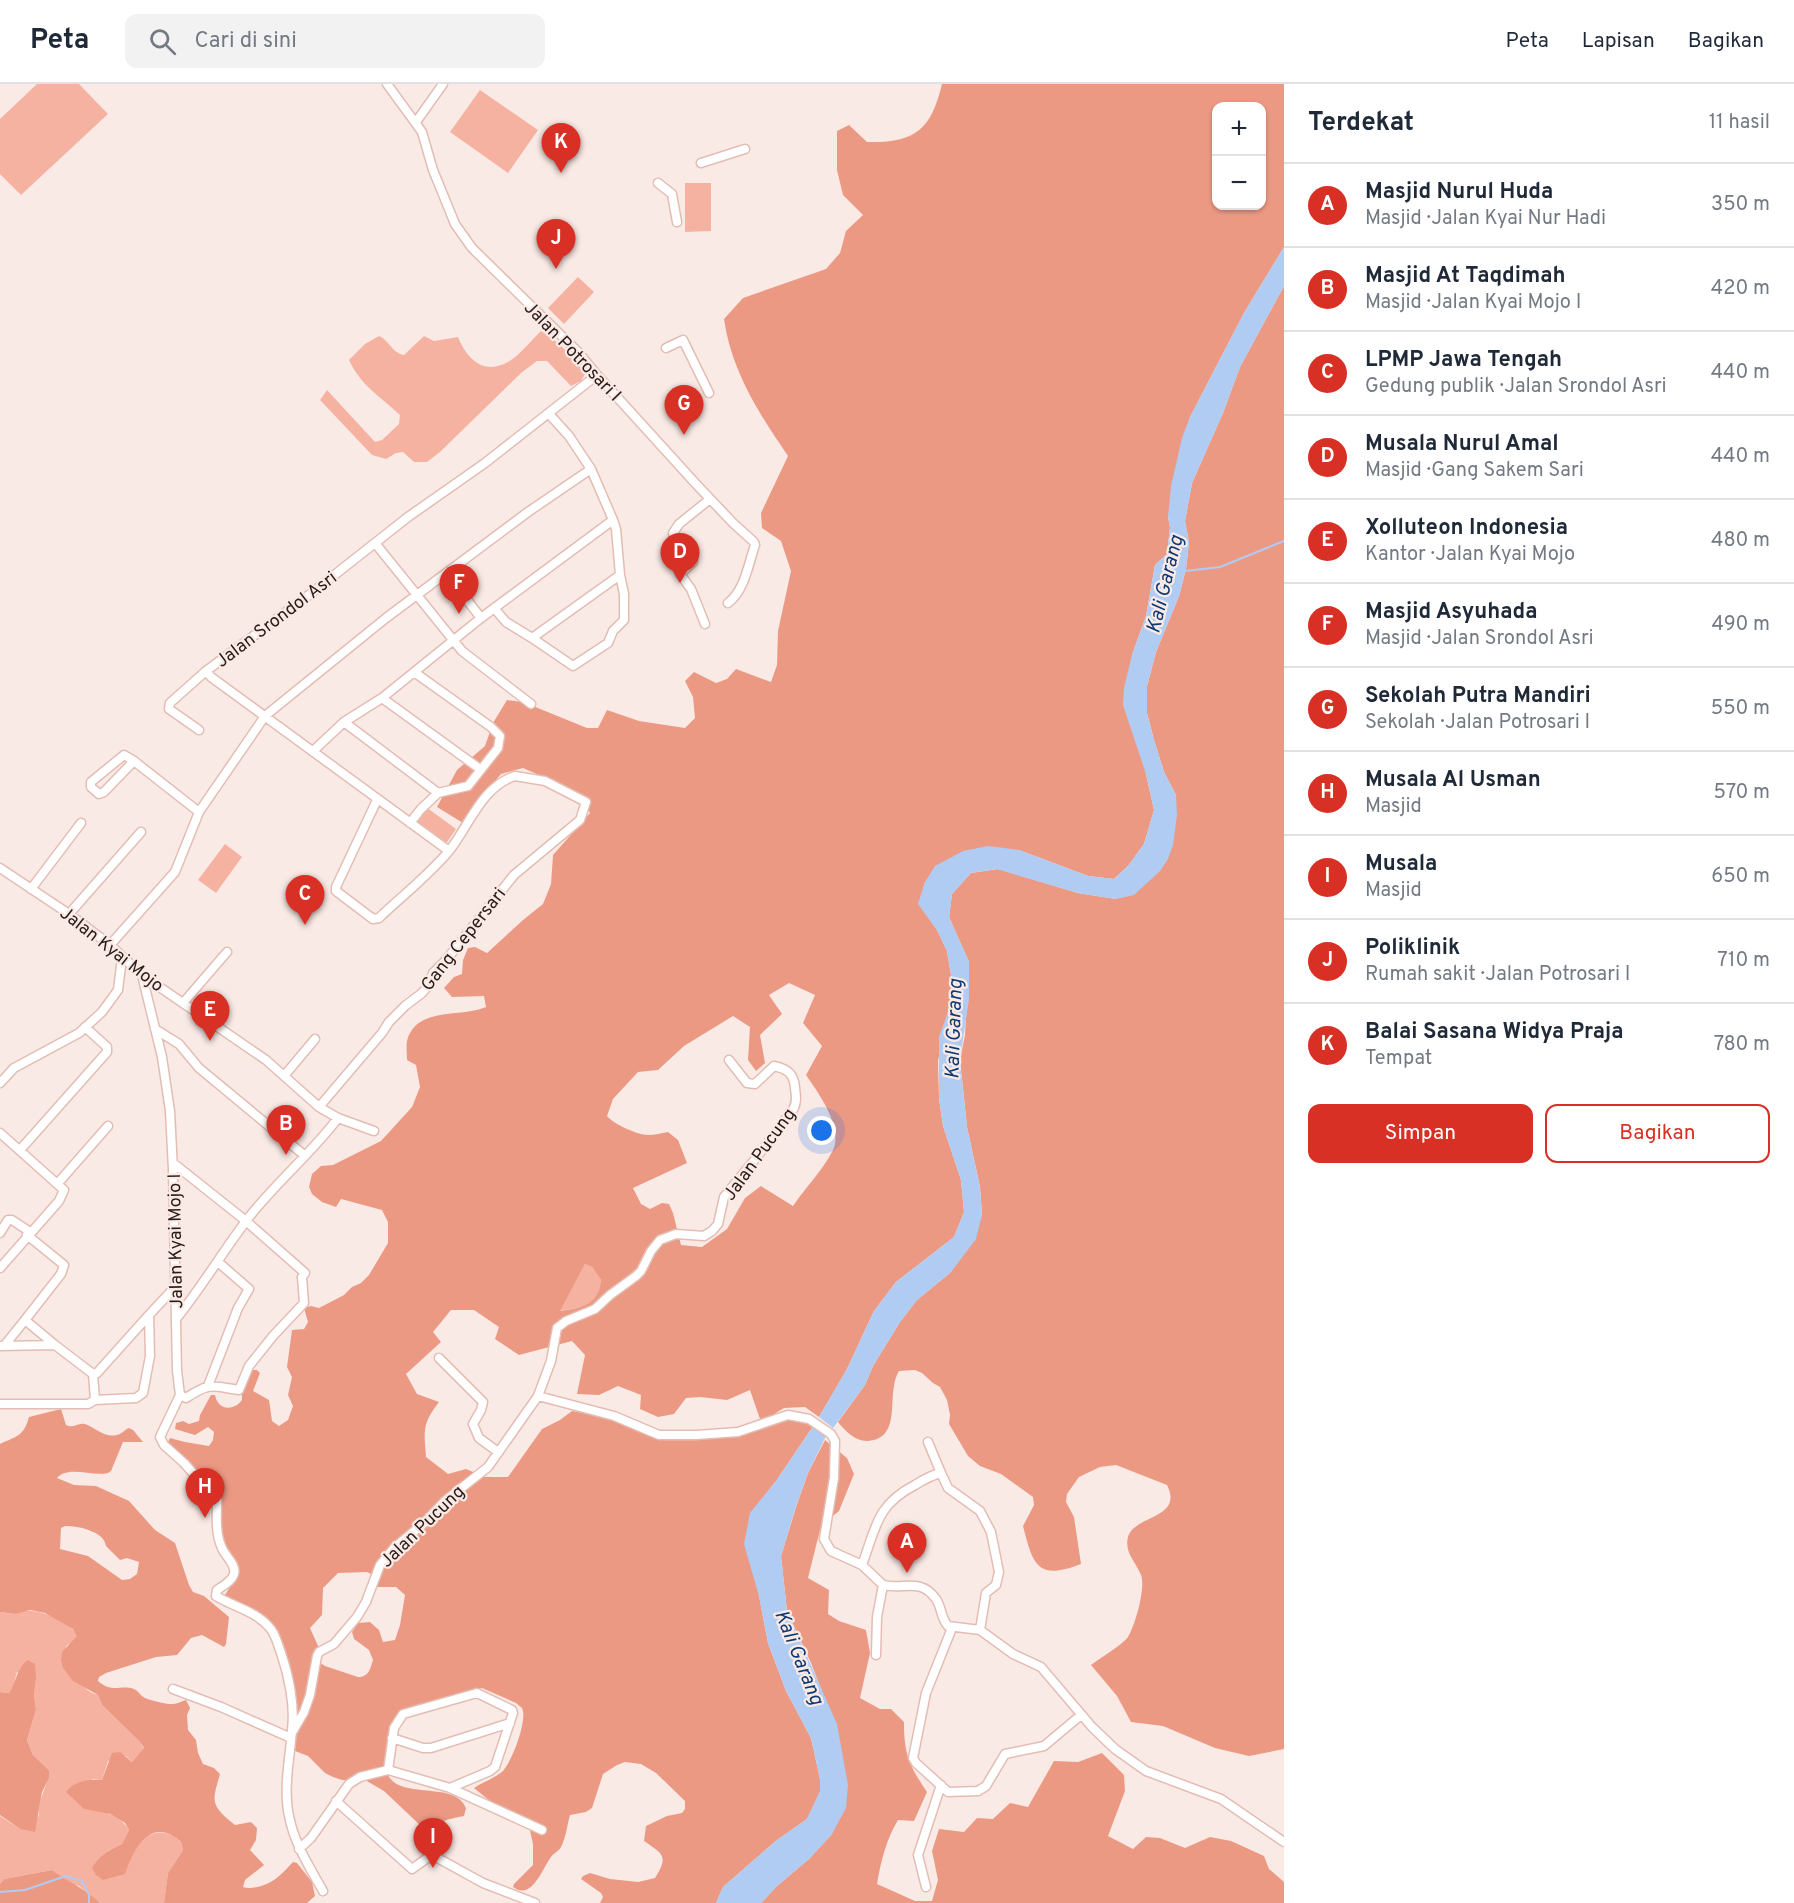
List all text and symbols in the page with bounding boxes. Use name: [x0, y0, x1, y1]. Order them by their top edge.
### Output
search box: [125, 14, 545, 68]
text: Peta: [30, 23, 89, 59]
icon: search: [146, 25, 179, 58]
text: Cari di sini: [194, 28, 297, 55]
text: Peta: [1506, 28, 1549, 55]
text: Lapisan: [1582, 28, 1655, 55]
text: Bagikan: [1688, 28, 1764, 55]
map controls: [1212, 102, 1266, 210]
button: +: [1212, 102, 1266, 156]
text: Terdekat: [1308, 107, 1414, 140]
text: 11 hasil: [1709, 110, 1770, 136]
pin: K: [542, 124, 580, 173]
button: −: [1212, 156, 1266, 210]
text: Masjid Nurul Huda: [1365, 179, 1553, 206]
text: A: [1320, 192, 1335, 218]
text: 350 m: [1711, 192, 1770, 218]
text: Masjid · Jalan Kyai Nur Hadi: [1365, 206, 1606, 232]
pin: J: [536, 220, 576, 269]
text: Masjid At Taqdimah: [1365, 263, 1566, 290]
text: B: [1321, 276, 1334, 302]
text: 420 m: [1711, 276, 1770, 302]
text: Masjid · Jalan Kyai Mojo I: [1365, 290, 1581, 316]
street label: Jalan Potrosari I: [518, 297, 626, 407]
text: LPMP Jawa Tengah: [1365, 347, 1562, 374]
text: C: [1321, 360, 1334, 386]
text: 440 m: [1711, 360, 1770, 386]
text: Gedung publik · Jalan Srondol Asri: [1365, 374, 1667, 400]
pin: G: [664, 386, 704, 435]
text: Musala Nurul Amal: [1365, 431, 1559, 458]
text: D: [1320, 444, 1335, 470]
text: 440 m: [1711, 444, 1770, 470]
text: Masjid · Gang Sakem Sari: [1365, 458, 1584, 484]
text: Xolluteon Indonesia: [1365, 515, 1568, 542]
text: E: [1321, 528, 1334, 554]
text: 480 m: [1711, 528, 1770, 554]
water label: Kali Garang: [1141, 532, 1191, 636]
pin: D: [660, 534, 700, 583]
text: Kantor · Jalan Kyai Mojo: [1365, 542, 1575, 568]
pin: F: [440, 564, 478, 614]
street label: Jalan Srondol Asri: [212, 567, 342, 673]
text: Masjid Asyuhada: [1365, 599, 1538, 626]
text: F: [1322, 612, 1333, 638]
text: 490 m: [1712, 612, 1770, 638]
text: Masjid · Jalan Srondol Asri: [1365, 626, 1594, 652]
text: Sekolah Putra Mandiri: [1365, 683, 1591, 710]
text: G: [1321, 696, 1334, 722]
text: 550 m: [1711, 696, 1770, 722]
text: Sekolah · Jalan Potrosari I: [1365, 710, 1590, 736]
text: Musala Al Usman: [1365, 767, 1541, 794]
text: H: [1320, 780, 1335, 806]
text: 570 m: [1713, 780, 1770, 806]
text: Masjid: [1365, 794, 1422, 820]
text: Musala: [1365, 851, 1437, 878]
text: I: [1325, 864, 1330, 890]
text: 650 m: [1711, 864, 1770, 890]
pin: C: [286, 876, 324, 925]
text: Masjid: [1365, 878, 1422, 904]
street label: Gang Cepersari: [417, 884, 512, 996]
street label: Jalan Kyai Mojo: [54, 902, 168, 998]
text: Poliklinik: [1365, 935, 1460, 962]
text: J: [1322, 948, 1333, 974]
text: 710 m: [1717, 948, 1770, 974]
text: Rumah sakit · Jalan Potrosari I: [1365, 962, 1630, 988]
water label: Kali Garang: [940, 978, 970, 1079]
pin: E: [190, 992, 230, 1041]
text: Balai Sasana Widya Praja: [1365, 1019, 1624, 1046]
text: K: [1320, 1032, 1335, 1058]
text: 780 m: [1714, 1032, 1770, 1058]
text: Tempat: [1365, 1046, 1432, 1072]
street label: Jalan Pucung: [719, 1104, 801, 1206]
button: Simpan: [1308, 1104, 1533, 1163]
button: Bagikan: [1545, 1104, 1770, 1163]
pin: B: [266, 1106, 306, 1155]
your location: [807, 1116, 836, 1145]
street label: Jalan Kyai Mojo I: [164, 1173, 189, 1309]
pin: H: [186, 1468, 224, 1518]
street label: Jalan Pucung: [376, 1481, 470, 1573]
pin: A: [888, 1524, 926, 1573]
water label: Kali Garang: [767, 1607, 829, 1710]
pin: I: [414, 1818, 452, 1868]

